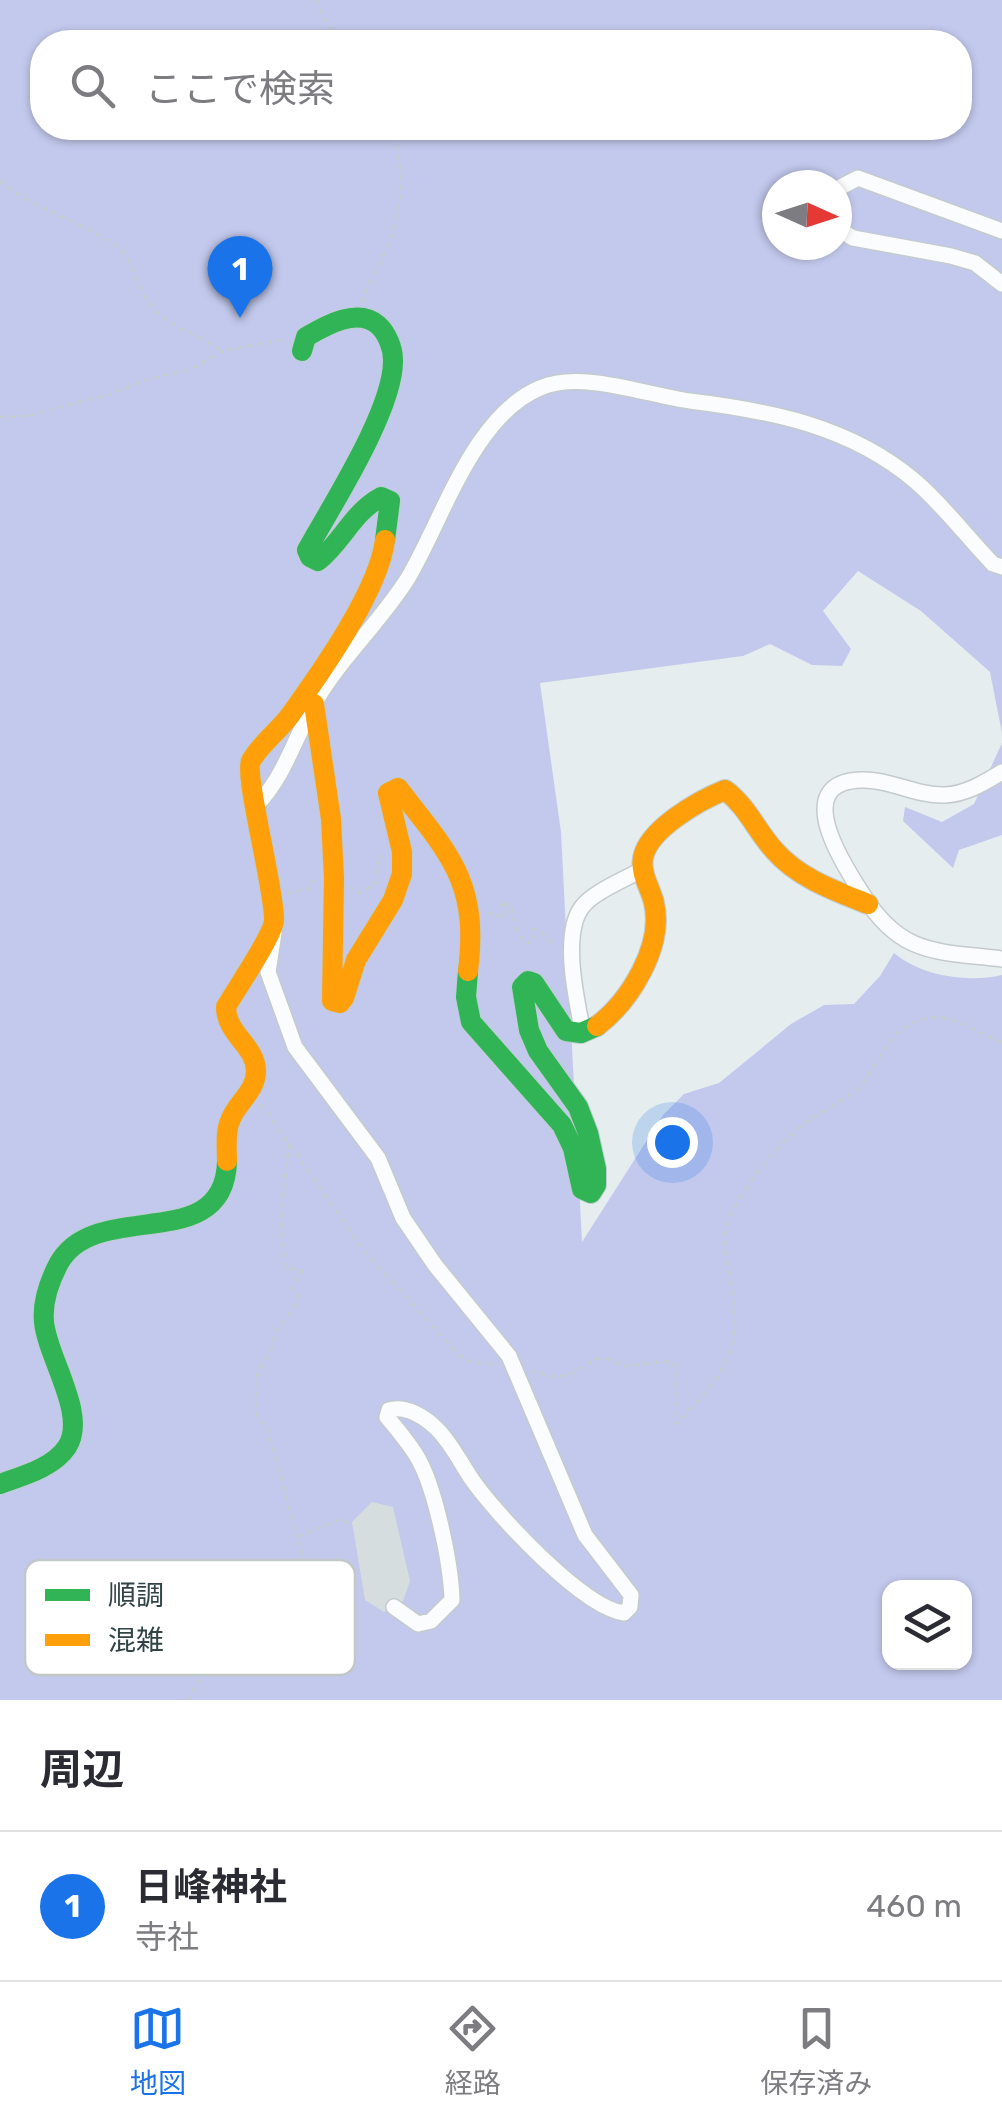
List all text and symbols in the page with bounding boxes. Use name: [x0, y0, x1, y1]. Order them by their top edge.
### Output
search box: [30, 30, 972, 140]
icon: search: [65, 58, 120, 113]
text: ここで検索: [145, 66, 335, 112]
north arrow: [762, 170, 852, 260]
pin: 1: [208, 236, 272, 318]
your location: [647, 1117, 698, 1168]
legend: [25, 1560, 355, 1675]
text: 順調: [108, 1579, 164, 1612]
map controls: [882, 1580, 972, 1670]
button: layers: [882, 1580, 972, 1670]
text: 混雑: [108, 1624, 164, 1657]
text: 周辺: [40, 1745, 124, 1795]
text: 日峰神社: [135, 1864, 287, 1910]
text: 1: [65, 1887, 80, 1925]
text: 460 m: [866, 1887, 962, 1925]
text: 寺社: [135, 1918, 199, 1956]
tab: 地図: [130, 2001, 186, 2101]
tab: 経路: [445, 2001, 501, 2101]
tab: 保存済み: [760, 2001, 872, 2101]

